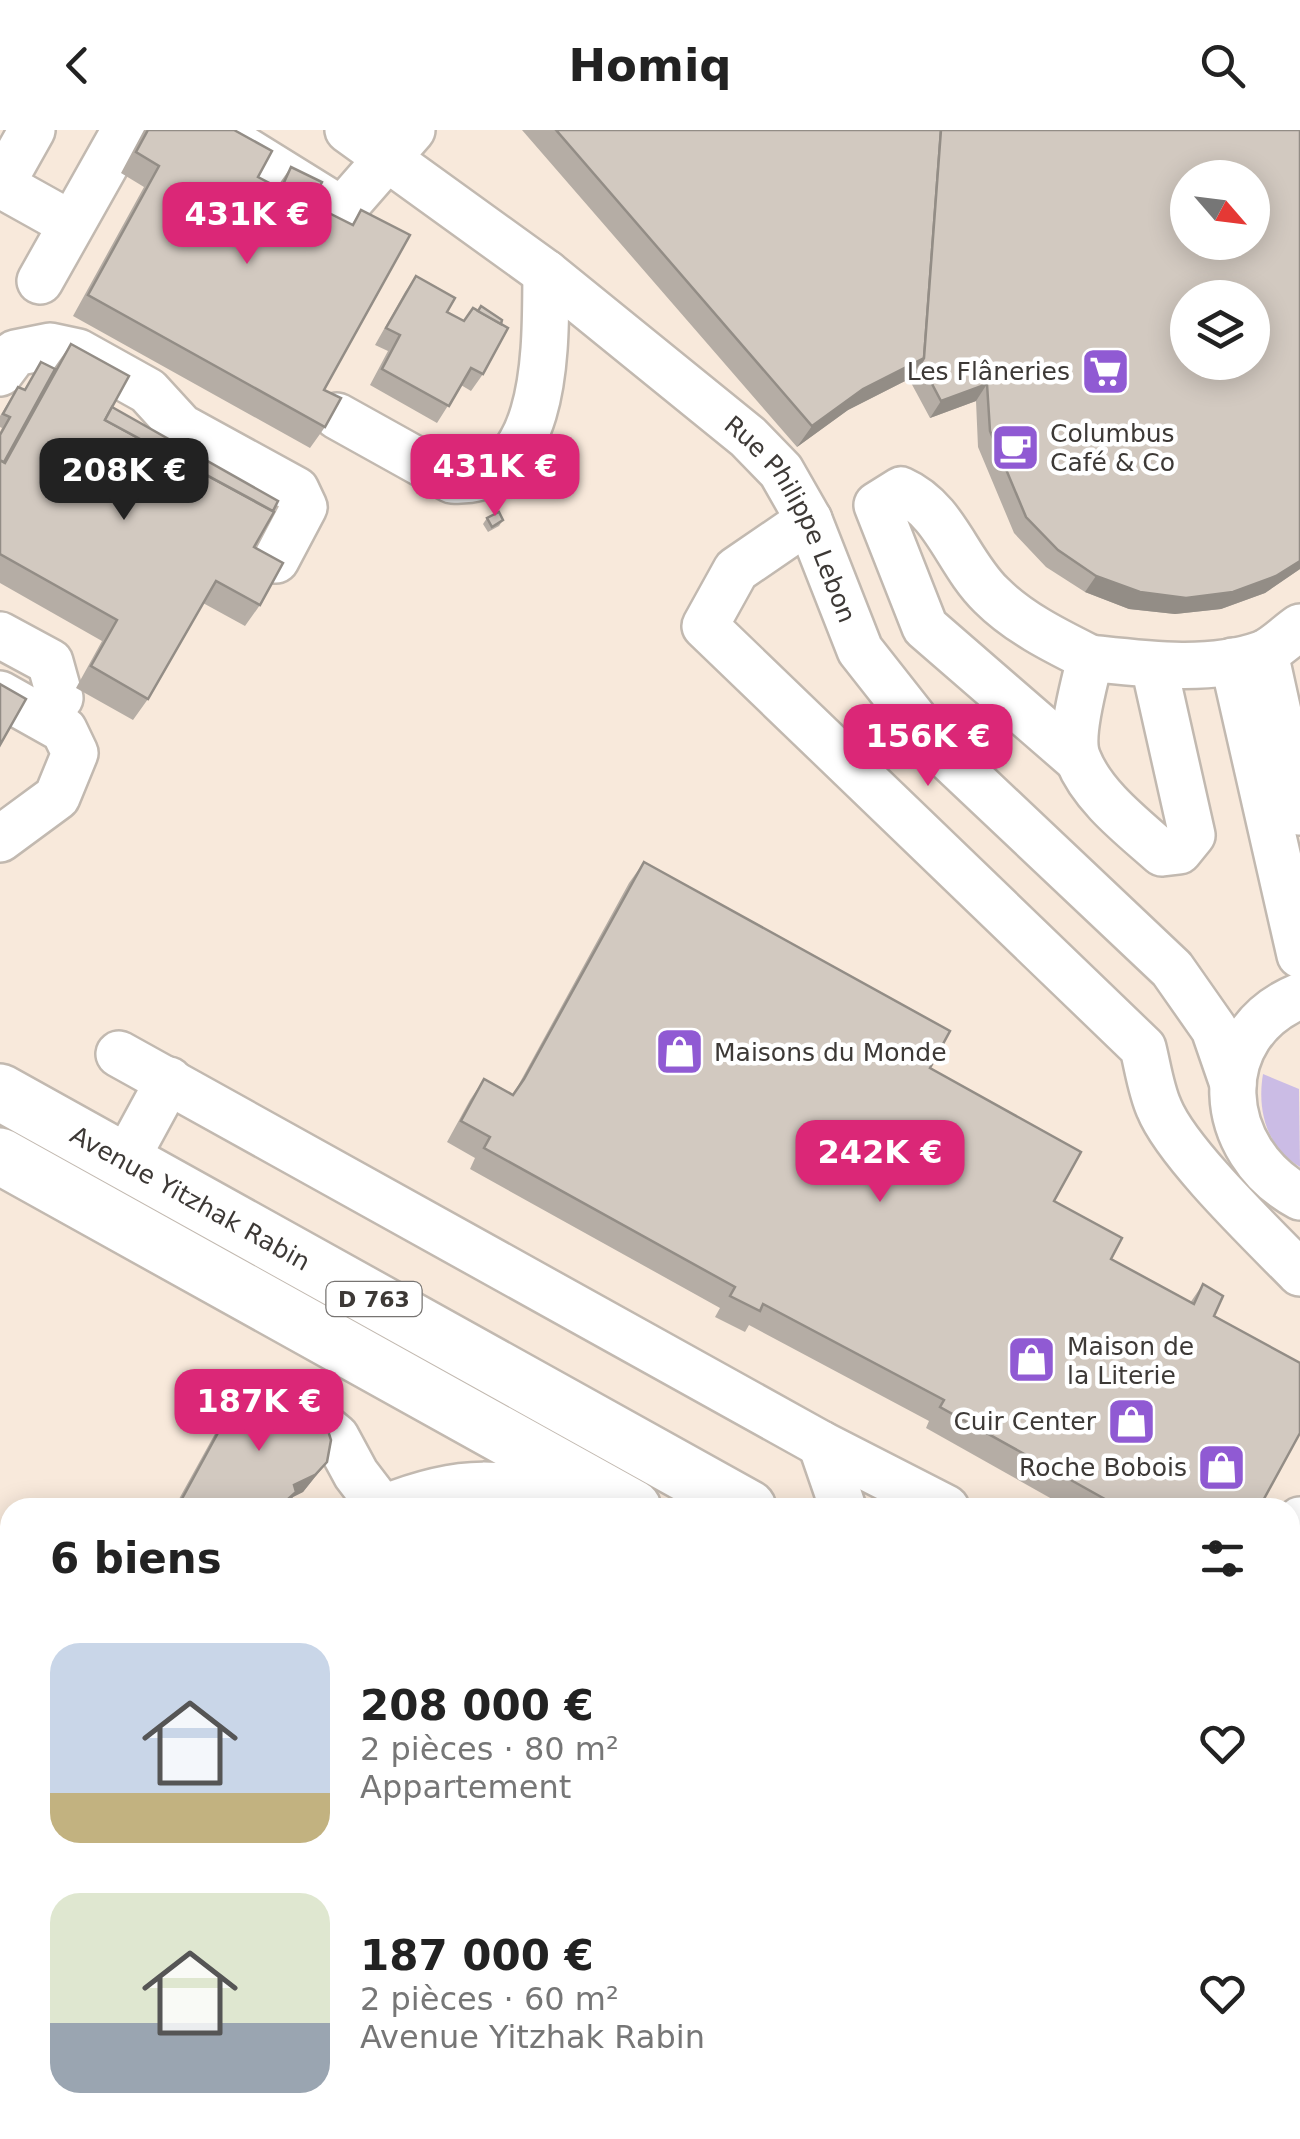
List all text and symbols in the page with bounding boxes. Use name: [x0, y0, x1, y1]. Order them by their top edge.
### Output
icon: back: [50, 38, 105, 93]
icon: search: [1195, 38, 1250, 93]
text: Homiq: [568, 39, 732, 92]
north arrow: [1170, 160, 1270, 260]
map controls: [1170, 160, 1270, 380]
pin: 431K €: [166, 182, 328, 267]
text: 431K €: [185, 195, 310, 233]
button: layers: [1170, 280, 1270, 380]
supermarket icon: Les Flâneries: [1079, 345, 1131, 397]
place label: Les Flâneries: [907, 357, 1070, 386]
street label: Rue Philippe Lebon: [719, 410, 862, 627]
place label: Columbus Café & Co: [1050, 419, 1175, 477]
cafe icon: Columbus Café & Co: [989, 421, 1041, 473]
pin: 431K €: [414, 434, 576, 519]
pin: 208K €: [43, 438, 205, 523]
text: 431K €: [433, 447, 558, 485]
text: 208K €: [62, 451, 187, 489]
pin: 156K €: [847, 704, 1009, 789]
text: 156K €: [866, 717, 991, 755]
shop icon: Maisons du Monde: [653, 1026, 705, 1078]
place label: Maisons du Monde: [714, 1038, 947, 1067]
street label: Avenue Yitzhak Rabin: [66, 1120, 315, 1276]
pin: 242K €: [799, 1120, 961, 1205]
text: 242K €: [818, 1133, 943, 1171]
road number: D 763: [326, 1282, 422, 1316]
place label: Maison de la Literie: [1067, 1332, 1194, 1390]
shop icon: Maison de la Literie: [1006, 1334, 1058, 1386]
pin: 187K €: [178, 1369, 340, 1454]
text: 187K €: [197, 1382, 322, 1420]
shop icon: Cuir Center: [1105, 1395, 1157, 1447]
place label: Cuir Center: [953, 1407, 1097, 1436]
shop icon: Roche Bobois: [1196, 1441, 1248, 1493]
place label: Roche Bobois: [1019, 1453, 1187, 1482]
icon: filters: [1195, 1531, 1250, 1586]
text: 6 biens: [50, 1534, 222, 1583]
text: 208 000 €: [360, 1681, 594, 1730]
icon: home: [130, 1683, 250, 1803]
icon: heart: [1195, 1716, 1250, 1771]
text: 2 pièces · 80 m²: [360, 1730, 619, 1768]
text: Appartement: [360, 1768, 571, 1806]
text: 187 000 €: [360, 1931, 594, 1980]
icon: home: [130, 1933, 250, 2053]
icon: heart: [1195, 1966, 1250, 2021]
text: 2 pièces · 60 m²: [360, 1980, 619, 2018]
text: Avenue Yitzhak Rabin: [360, 2018, 705, 2056]

